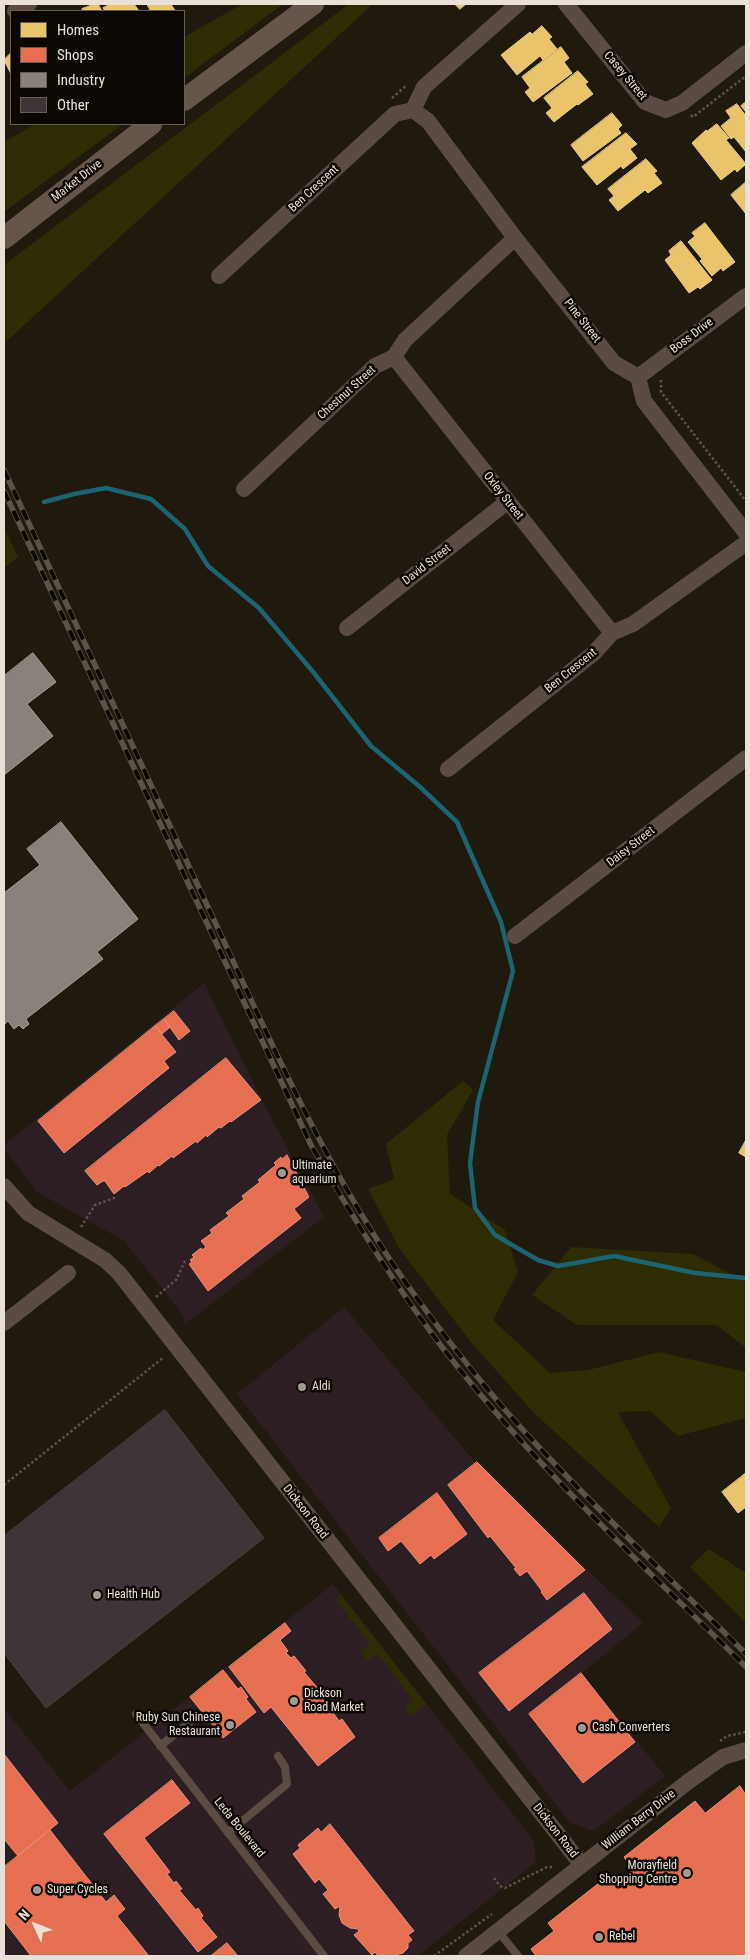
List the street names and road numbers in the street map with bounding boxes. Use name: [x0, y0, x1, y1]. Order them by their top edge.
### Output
street label: Casey Street: [600, 49, 650, 103]
street label: Market Drive: [49, 157, 105, 205]
street label: Ben Crescent: [286, 162, 342, 216]
street label: Pine Street: [560, 296, 604, 346]
street label: Boss Drive: [668, 315, 716, 357]
street label: Chestnut Street: [315, 363, 379, 423]
street label: Oxley Street: [480, 469, 526, 523]
street label: David Street: [400, 542, 454, 588]
street label: Ben Crescent: [542, 646, 600, 696]
street label: Daisy Street: [604, 824, 658, 870]
street label: Dickson Road: [279, 1482, 331, 1542]
street label: William Berry Drive: [600, 1787, 678, 1853]
street label: Leda Boulevard: [211, 1795, 267, 1861]
street label: Dickson Road: [529, 1801, 581, 1861]

